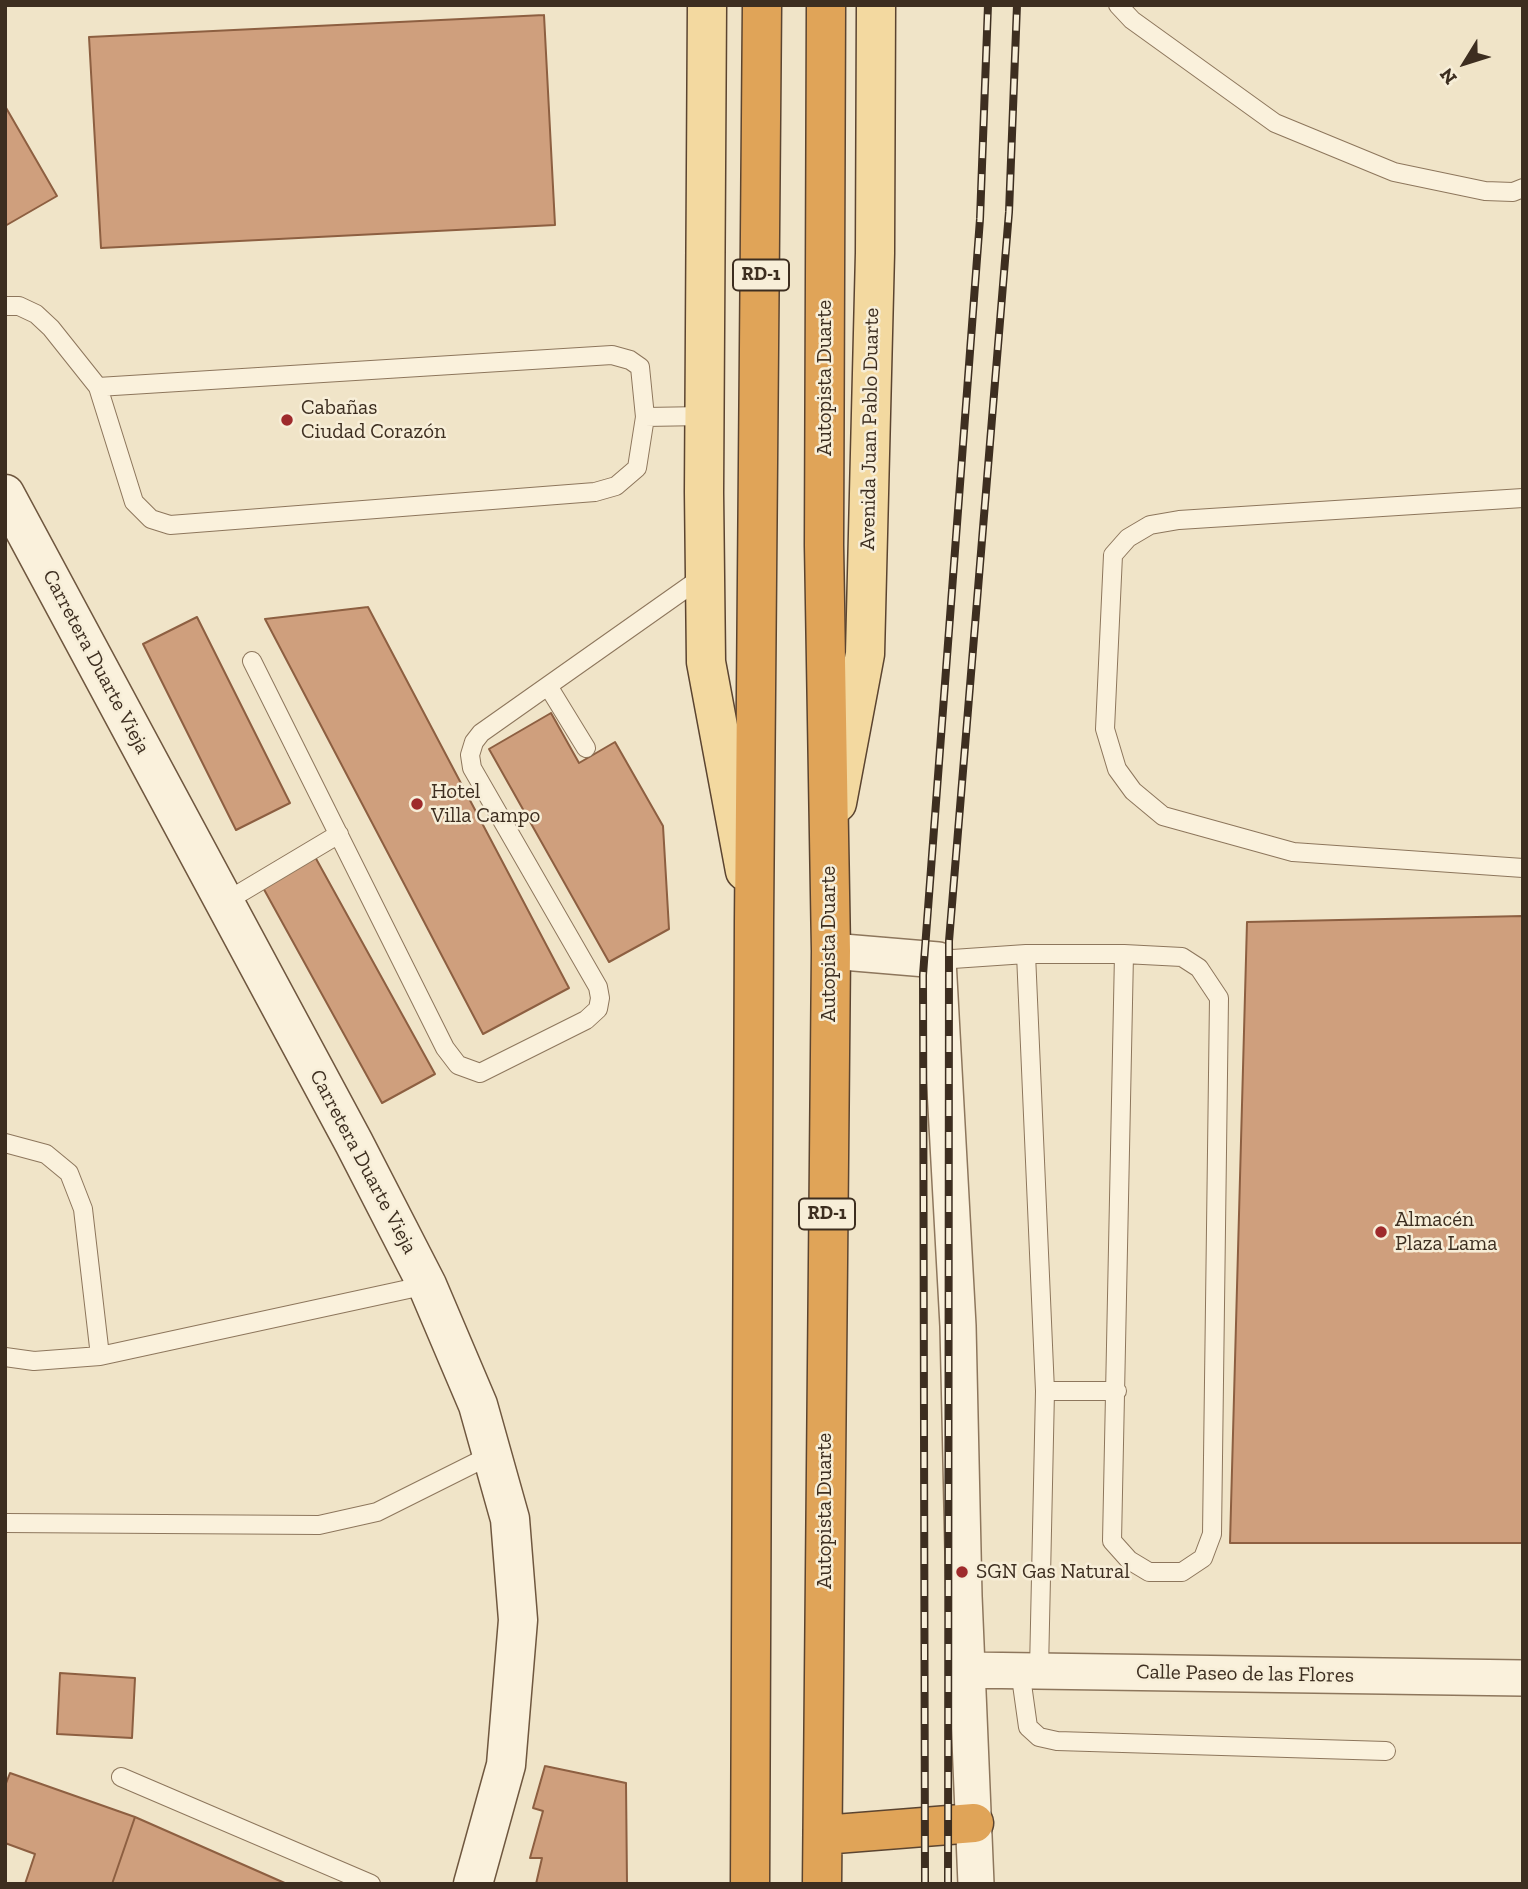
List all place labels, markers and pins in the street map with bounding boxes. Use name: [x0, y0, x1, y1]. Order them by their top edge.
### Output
place label: Cabañas Ciudad Corazón: [301, 395, 446, 445]
marker: Cabañas Ciudad Corazón: [279, 412, 295, 428]
place label: Hotel Villa Campo: [431, 779, 540, 829]
marker: Hotel Villa Campo: [409, 796, 425, 812]
place label: Almacén Plaza Lama: [1395, 1207, 1497, 1257]
marker: Almacén Plaza Lama: [1373, 1224, 1389, 1240]
place label: SGN Gas Natural: [976, 1559, 1130, 1585]
marker: SGN Gas Natural: [954, 1564, 970, 1580]

